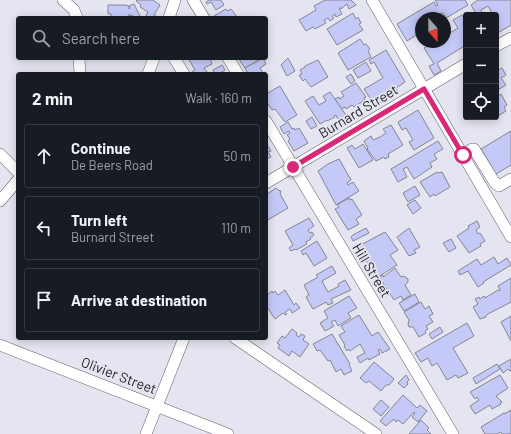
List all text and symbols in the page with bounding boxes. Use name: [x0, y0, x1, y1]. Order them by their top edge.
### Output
north arrow: [415, 12, 451, 48]
map controls: [463, 12, 499, 120]
button: +: [463, 12, 499, 48]
search box: [16, 16, 268, 60]
icon: search: [30, 27, 52, 49]
text: Search here: [62, 29, 140, 47]
button: −: [463, 48, 499, 84]
street label: Burnard Street: [315, 81, 401, 141]
button: locate: [463, 84, 499, 120]
text: 2 min: [32, 88, 73, 108]
text: Walk · 160 m: [185, 90, 252, 106]
text: Continue: [71, 139, 131, 157]
icon: ahead: [33, 145, 55, 167]
route start: [454, 146, 472, 164]
text: 50 m: [224, 148, 251, 164]
text: De Beers Road: [71, 157, 153, 173]
route end: [284, 158, 302, 176]
text: Turn left: [71, 211, 127, 229]
icon: left: [33, 217, 55, 239]
text: 110 m: [221, 220, 251, 236]
text: Burnard Street: [71, 229, 154, 245]
street label: Hill Street: [349, 240, 395, 300]
icon: arrive: [33, 289, 55, 311]
text: Arrive at destination: [71, 291, 207, 309]
street label: Olivier Street: [79, 353, 159, 397]

